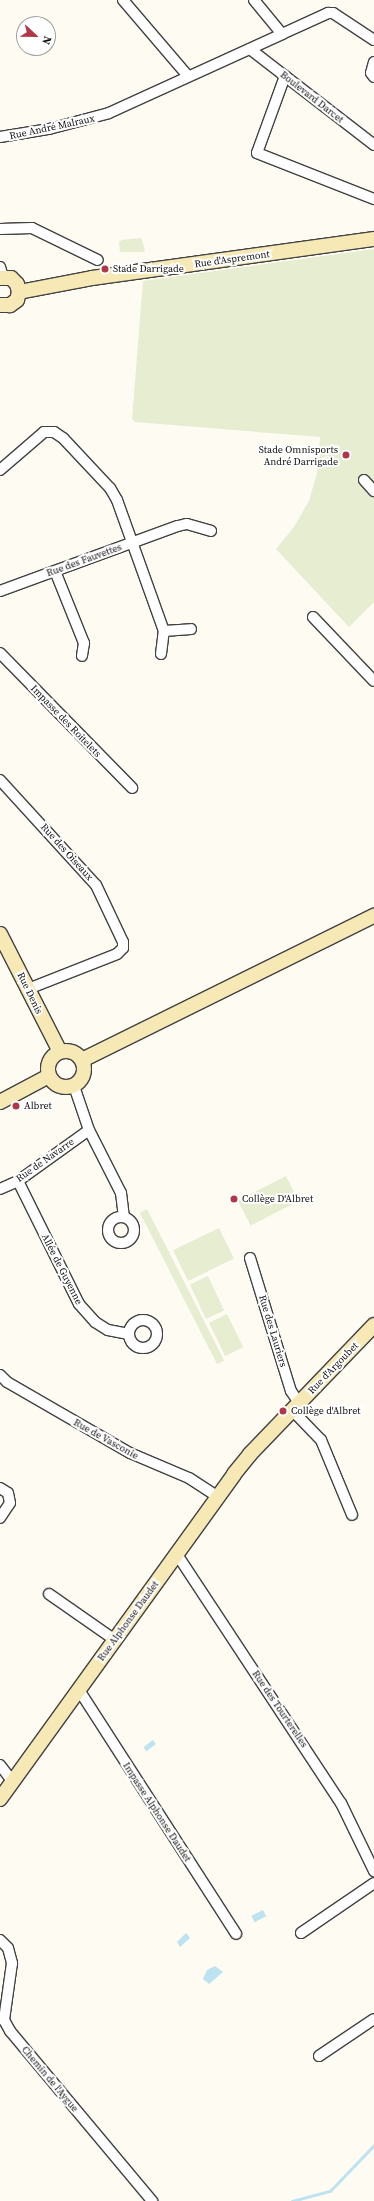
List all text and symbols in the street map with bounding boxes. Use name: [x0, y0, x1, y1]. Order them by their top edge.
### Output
north arrow: [16, 16, 56, 56]
text: N: [38, 34, 55, 47]
street label: Boulevard Darcet: [278, 69, 346, 125]
street label: Rue André Malraux: [8, 112, 96, 142]
street label: Rue d'Aspremont: [194, 248, 270, 270]
place label: Stade Darrigade: [113, 263, 184, 275]
marker: Stade Darrigade: [100, 264, 110, 274]
place label: Stade Omnisports André Darrigade: [259, 443, 338, 466]
marker: Stade Omnisports André Darrigade: [341, 450, 351, 460]
street label: Rue des Fauvettes: [45, 541, 123, 579]
street label: Impasse des Roitelets: [28, 682, 104, 760]
street label: Rue des Oiseaux: [38, 821, 96, 883]
street label: Rue Denis: [15, 970, 45, 1016]
place label: Albret: [24, 1100, 52, 1112]
marker: Albret: [11, 1101, 21, 1111]
street label: Rue de Navarre: [14, 1136, 76, 1184]
place label: Collège D'Albret: [242, 1193, 313, 1205]
marker: Collège D'Albret: [229, 1194, 239, 1204]
street label: Allée de Guyenne: [39, 1232, 85, 1306]
street label: Rue des Lauriers: [256, 1294, 290, 1368]
street label: Rue d'Argoubet: [305, 1340, 361, 1396]
place label: Collège d'Albret: [291, 1405, 361, 1417]
marker: Collège d'Albret: [278, 1406, 288, 1416]
street label: Rue de Vasconie: [71, 1416, 141, 1462]
street label: Rue Alphonse Daudet: [95, 1579, 161, 1663]
street label: Rue des Tourterelles: [250, 1668, 310, 1750]
street label: Impasse Alphonse Daudet: [120, 1760, 194, 1864]
street label: Chemin de l'Aygue: [19, 2044, 81, 2114]

